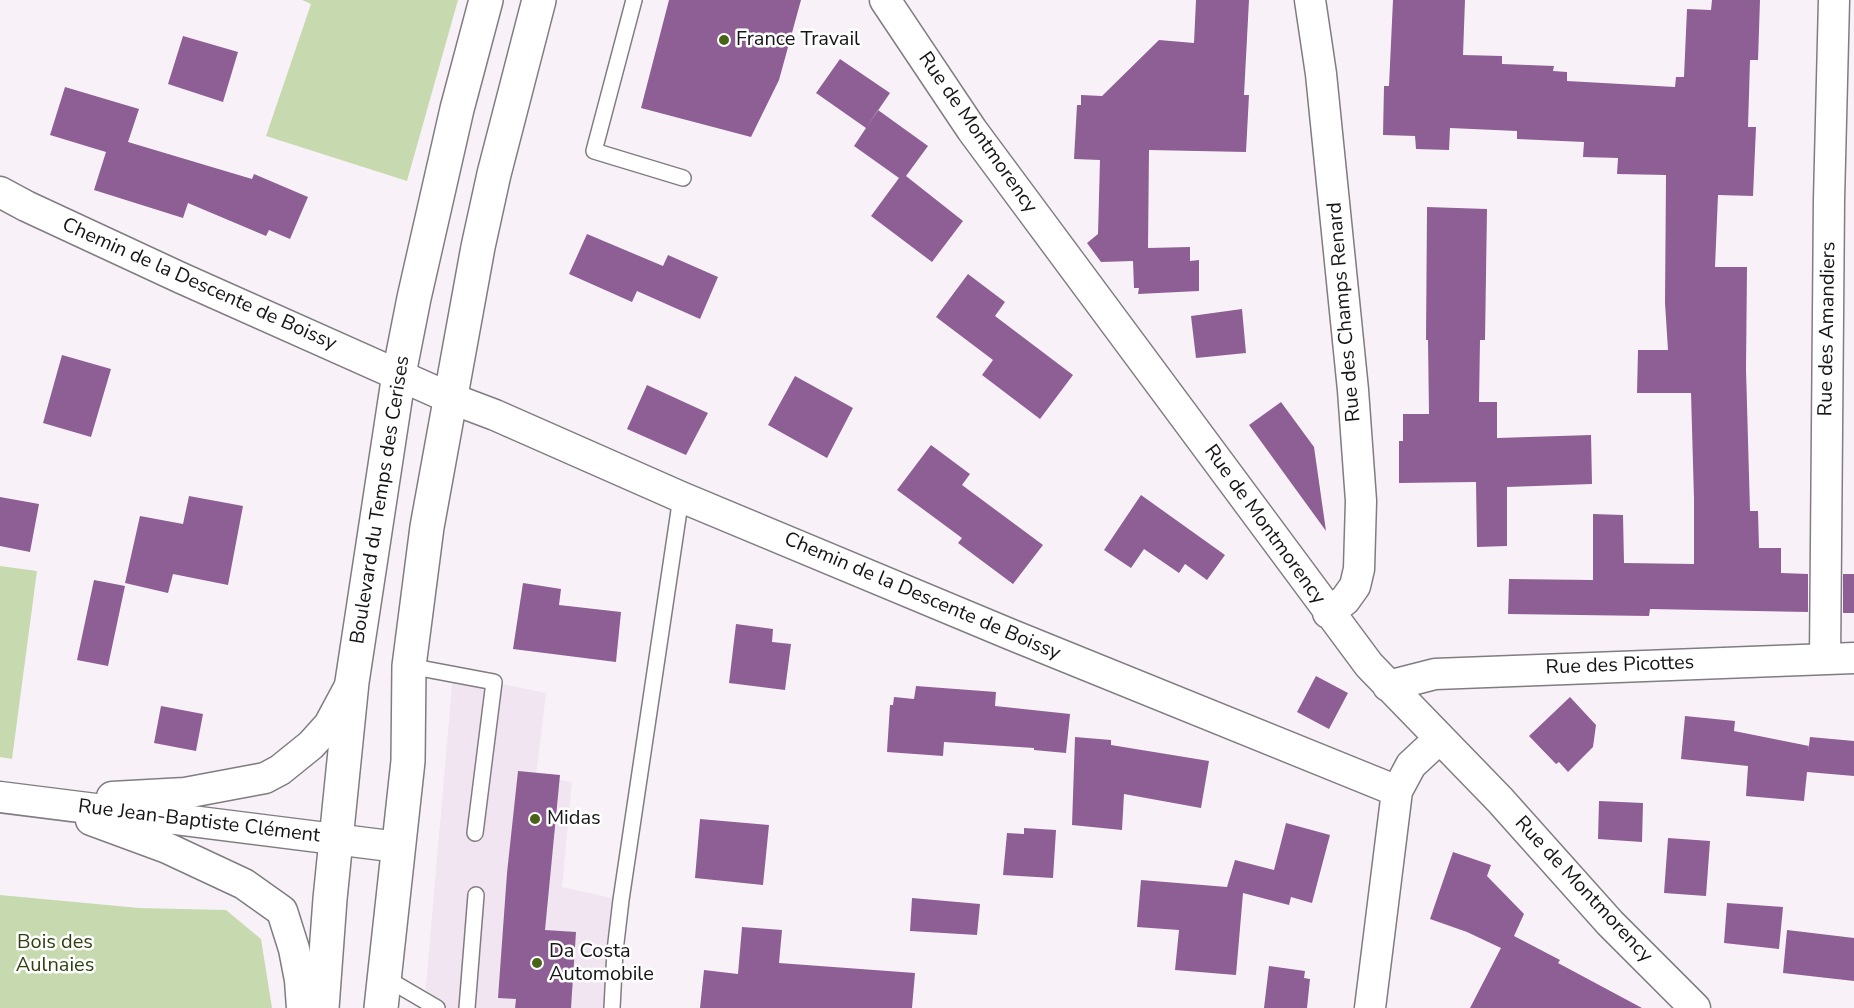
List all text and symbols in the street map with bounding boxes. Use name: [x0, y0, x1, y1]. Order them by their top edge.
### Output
place label: France Travail: [736, 28, 860, 52]
marker: France Travail: [717, 33, 731, 47]
street label: Rue de Montmorency: [912, 48, 1042, 218]
street label: Rue des Champs Renard: [1323, 201, 1367, 423]
street label: Chemin de la Descente de Boissy: [58, 213, 340, 357]
street label: Rue des Amandiers: [1814, 241, 1842, 417]
street label: Boulevard du Temps des Cerises: [346, 354, 416, 646]
street label: Rue de Montmorency: [1198, 441, 1330, 609]
street label: Chemin de la Descente de Boissy: [780, 528, 1064, 666]
street label: Rue des Picottes: [1545, 651, 1695, 681]
street label: Rue Jean-Baptiste Clément: [77, 795, 321, 849]
place label: Midas: [547, 807, 601, 831]
marker: Midas: [528, 812, 542, 826]
street label: Rue de Montmorency: [1509, 812, 1657, 968]
park label: Bois des Aulnaies: [16, 931, 94, 978]
place label: Da Costa Automobile: [549, 940, 654, 987]
marker: Da Costa Automobile: [530, 956, 544, 970]

